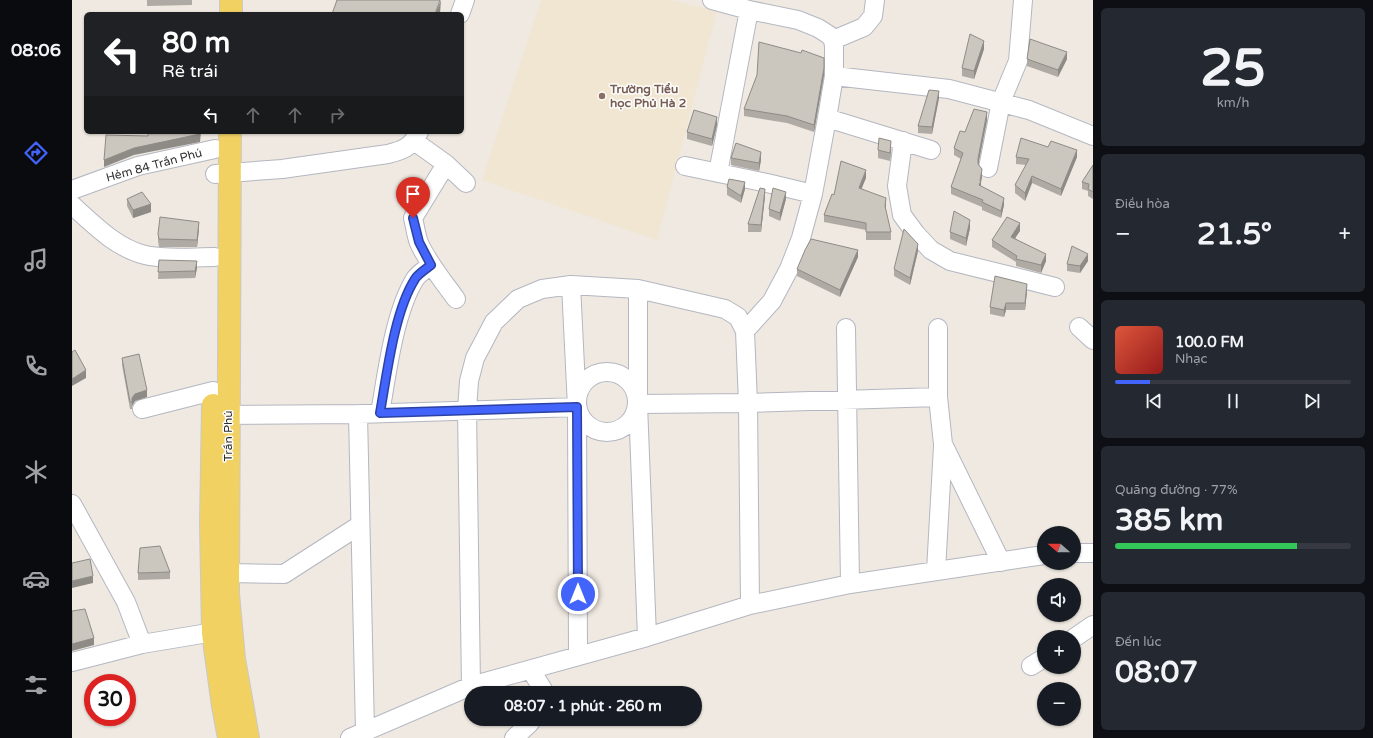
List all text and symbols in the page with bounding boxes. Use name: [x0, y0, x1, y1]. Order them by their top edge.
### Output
text: 80 m: [162, 26, 230, 60]
icon: left: [96, 28, 148, 80]
text: 25: [1200, 37, 1266, 100]
text: 08:06: [11, 39, 61, 61]
text: Rẽ trái: [162, 60, 218, 82]
place label: Trường Tiểu học Phủ Hà 2: [609, 82, 686, 110]
marker: Trường Tiểu học Phủ Hà 2: [597, 91, 607, 101]
text: km/h: [1217, 95, 1249, 111]
icon: left: [200, 104, 222, 126]
icon: ahead: [242, 104, 264, 126]
icon: ahead: [284, 104, 306, 126]
icon: right: [326, 104, 348, 126]
icon: directions: [22, 139, 50, 167]
street label: Hẻm 84 Trần Phú: [104, 145, 204, 185]
pin: [396, 177, 430, 218]
icon: arrive: [402, 183, 424, 205]
text: Điều hòa: [1115, 196, 1170, 212]
text: 21.5°: [1197, 216, 1272, 253]
text: −: [1115, 221, 1131, 247]
text: +: [1339, 221, 1351, 247]
icon: music: [22, 246, 50, 274]
text: 100.0 FM: [1175, 333, 1244, 351]
text: Nhạc: [1175, 351, 1207, 367]
icon: phone: [22, 352, 50, 380]
icon: previous: [1143, 390, 1165, 412]
icon: pause: [1222, 390, 1244, 412]
icon: next: [1301, 390, 1323, 412]
street label: Trần Phú: [221, 411, 235, 461]
icon: climate: [22, 458, 50, 486]
text: Quãng đường · 77%: [1115, 482, 1238, 498]
text: 385 km: [1115, 502, 1223, 539]
north arrow: [1037, 526, 1081, 570]
map controls: [1037, 526, 1081, 726]
icon: car: [22, 565, 50, 593]
position arrow: [557, 573, 599, 615]
button: sound: [1037, 578, 1081, 622]
button: +: [1037, 630, 1081, 674]
text: Đến lúc: [1115, 634, 1161, 650]
text: 08:07: [1115, 654, 1198, 691]
icon: filters: [22, 671, 50, 699]
speed limit sign: 30: [84, 674, 136, 726]
button: −: [1037, 682, 1081, 726]
text: 08:07 · 1 phút · 260 m: [504, 697, 662, 715]

